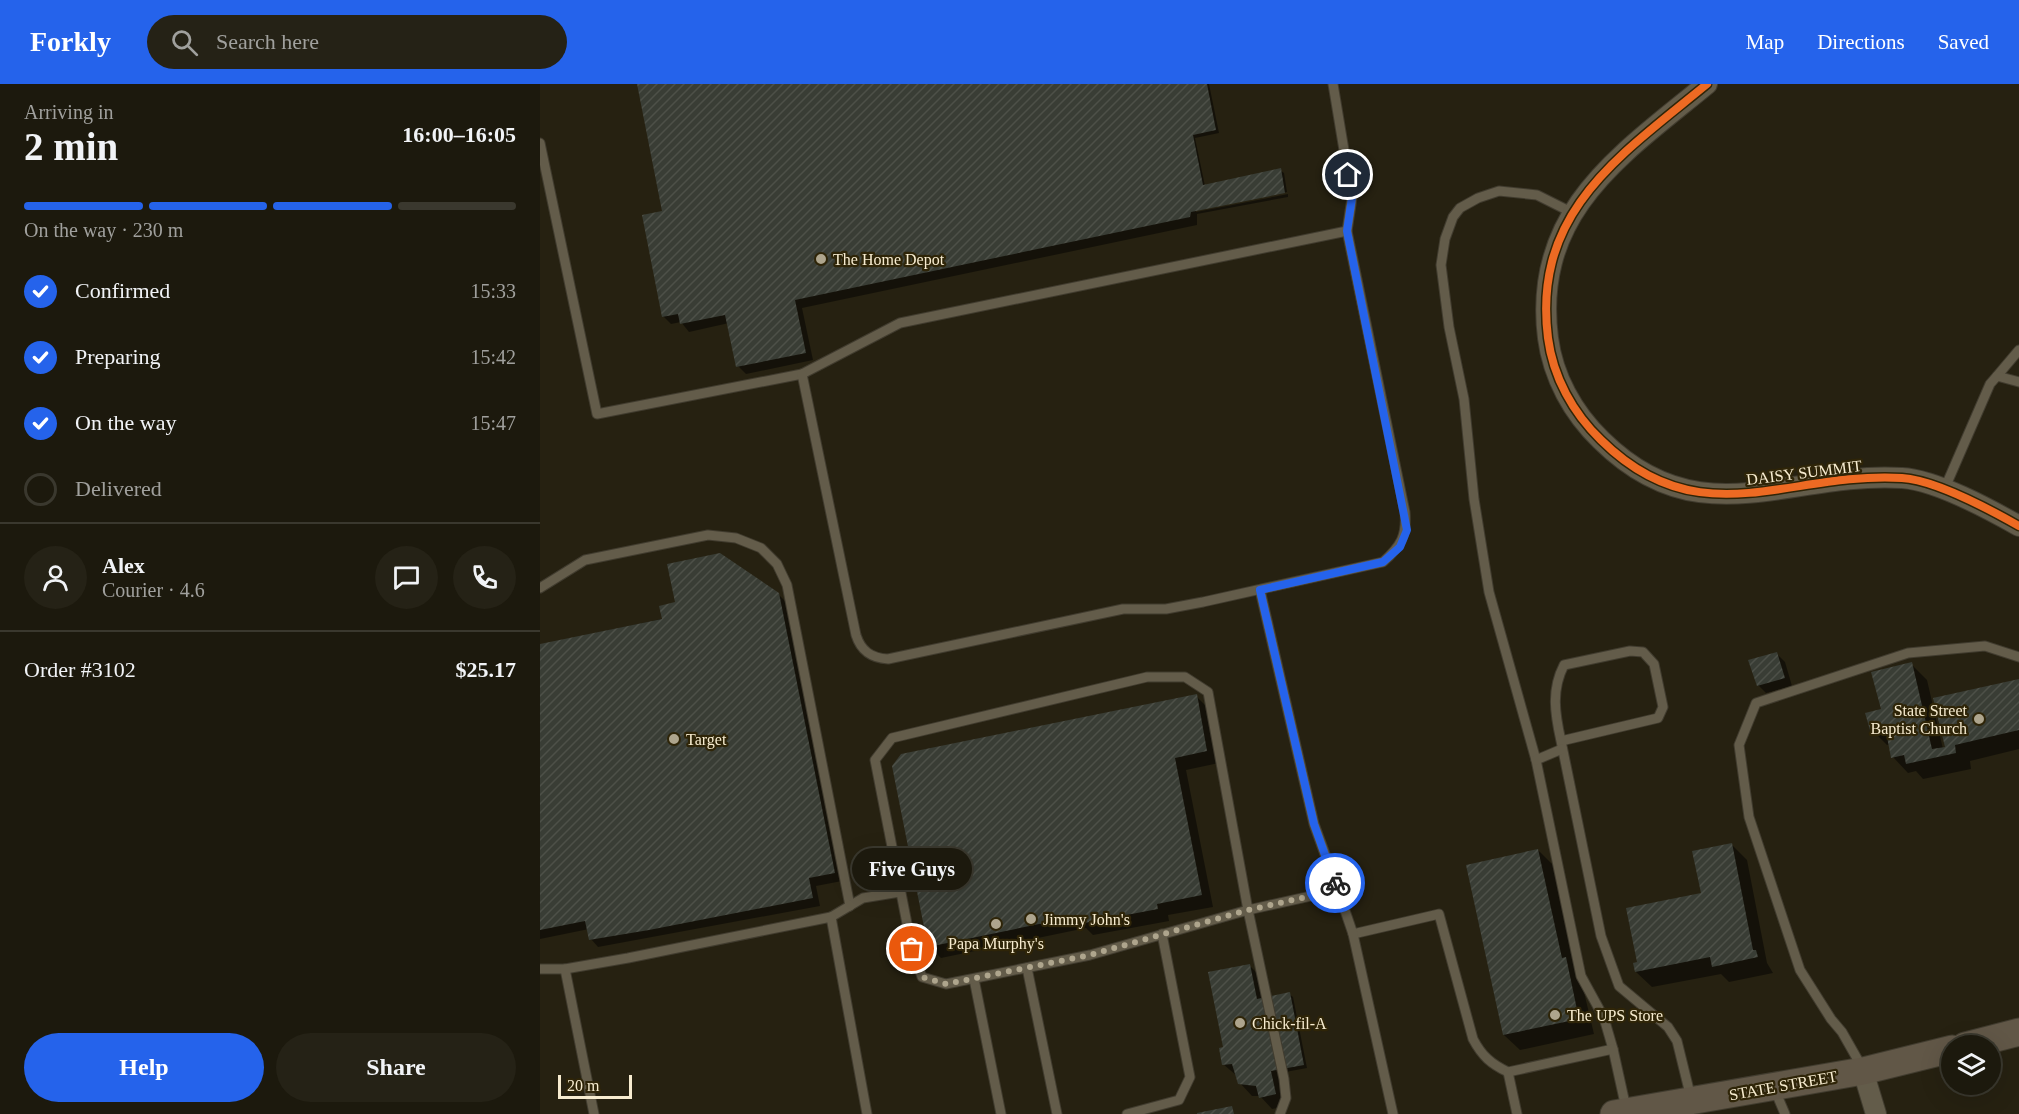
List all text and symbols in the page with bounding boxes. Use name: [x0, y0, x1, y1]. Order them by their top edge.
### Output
search box: [147, 15, 567, 69]
text: Forkly: [30, 26, 111, 57]
icon: search: [168, 26, 201, 59]
text: Search here: [216, 29, 319, 54]
text: Map: [1746, 30, 1784, 54]
text: Directions: [1817, 30, 1905, 54]
text: Saved: [1938, 30, 1989, 54]
text: Arriving in: [24, 101, 113, 123]
text: 16:00–16:05: [402, 122, 516, 147]
text: 2 min: [24, 125, 118, 168]
pin: [1322, 149, 1373, 200]
icon: home: [1331, 158, 1364, 191]
text: On the way · 230 m: [24, 219, 183, 241]
place label: The Home Depot: [833, 251, 945, 269]
marker: The Home Depot: [814, 252, 828, 266]
icon: check: [24, 275, 57, 308]
text: Confirmed: [75, 278, 170, 303]
text: 15:33: [470, 280, 516, 302]
icon: check: [24, 341, 57, 374]
text: Preparing: [75, 344, 161, 369]
text: 15:42: [470, 346, 516, 368]
icon: check: [24, 407, 57, 440]
text: On the way: [75, 410, 176, 435]
text: 15:47: [470, 412, 516, 434]
street label: DAISY SUMMIT: [1745, 457, 1863, 488]
text: Delivered: [75, 476, 162, 501]
button: person: [24, 546, 87, 609]
button: chat: [375, 546, 438, 609]
button: phone: [453, 546, 516, 609]
text: Alex: [102, 553, 145, 578]
text: Courier · 4.6: [102, 579, 205, 601]
text: Order #3102: [24, 657, 136, 682]
text: $25.17: [456, 657, 516, 682]
place label: State Street Baptist Church: [1871, 702, 1968, 738]
marker: State Street Baptist Church: [1972, 712, 1986, 726]
place label: Target: [686, 731, 727, 749]
marker: Target: [667, 732, 681, 746]
callout: Five Guys: [852, 847, 972, 889]
courier: [1305, 853, 1365, 913]
text: Five Guys: [869, 858, 955, 880]
icon: bike: [1319, 867, 1352, 900]
place label: Jimmy John's: [1043, 911, 1130, 929]
marker: Jimmy John's: [1024, 912, 1038, 926]
marker: Papa Murphy's: [989, 917, 1003, 931]
pin: [886, 923, 937, 974]
icon: bag: [895, 932, 928, 965]
place label: Papa Murphy's: [948, 935, 1044, 953]
place label: The UPS Store: [1567, 1007, 1663, 1024]
marker: The UPS Store: [1548, 1008, 1562, 1022]
place label: Chick-fil-A: [1252, 1015, 1327, 1032]
marker: Chick-fil-A: [1233, 1016, 1247, 1030]
button: Help: [24, 1033, 264, 1102]
button: Share: [276, 1033, 516, 1102]
map controls: [1941, 1035, 2001, 1095]
button: layers: [1941, 1035, 2001, 1095]
street label: STATE STREET: [1728, 1068, 1839, 1103]
scale bar: [558, 1072, 632, 1100]
text: 20 m: [567, 1077, 599, 1094]

